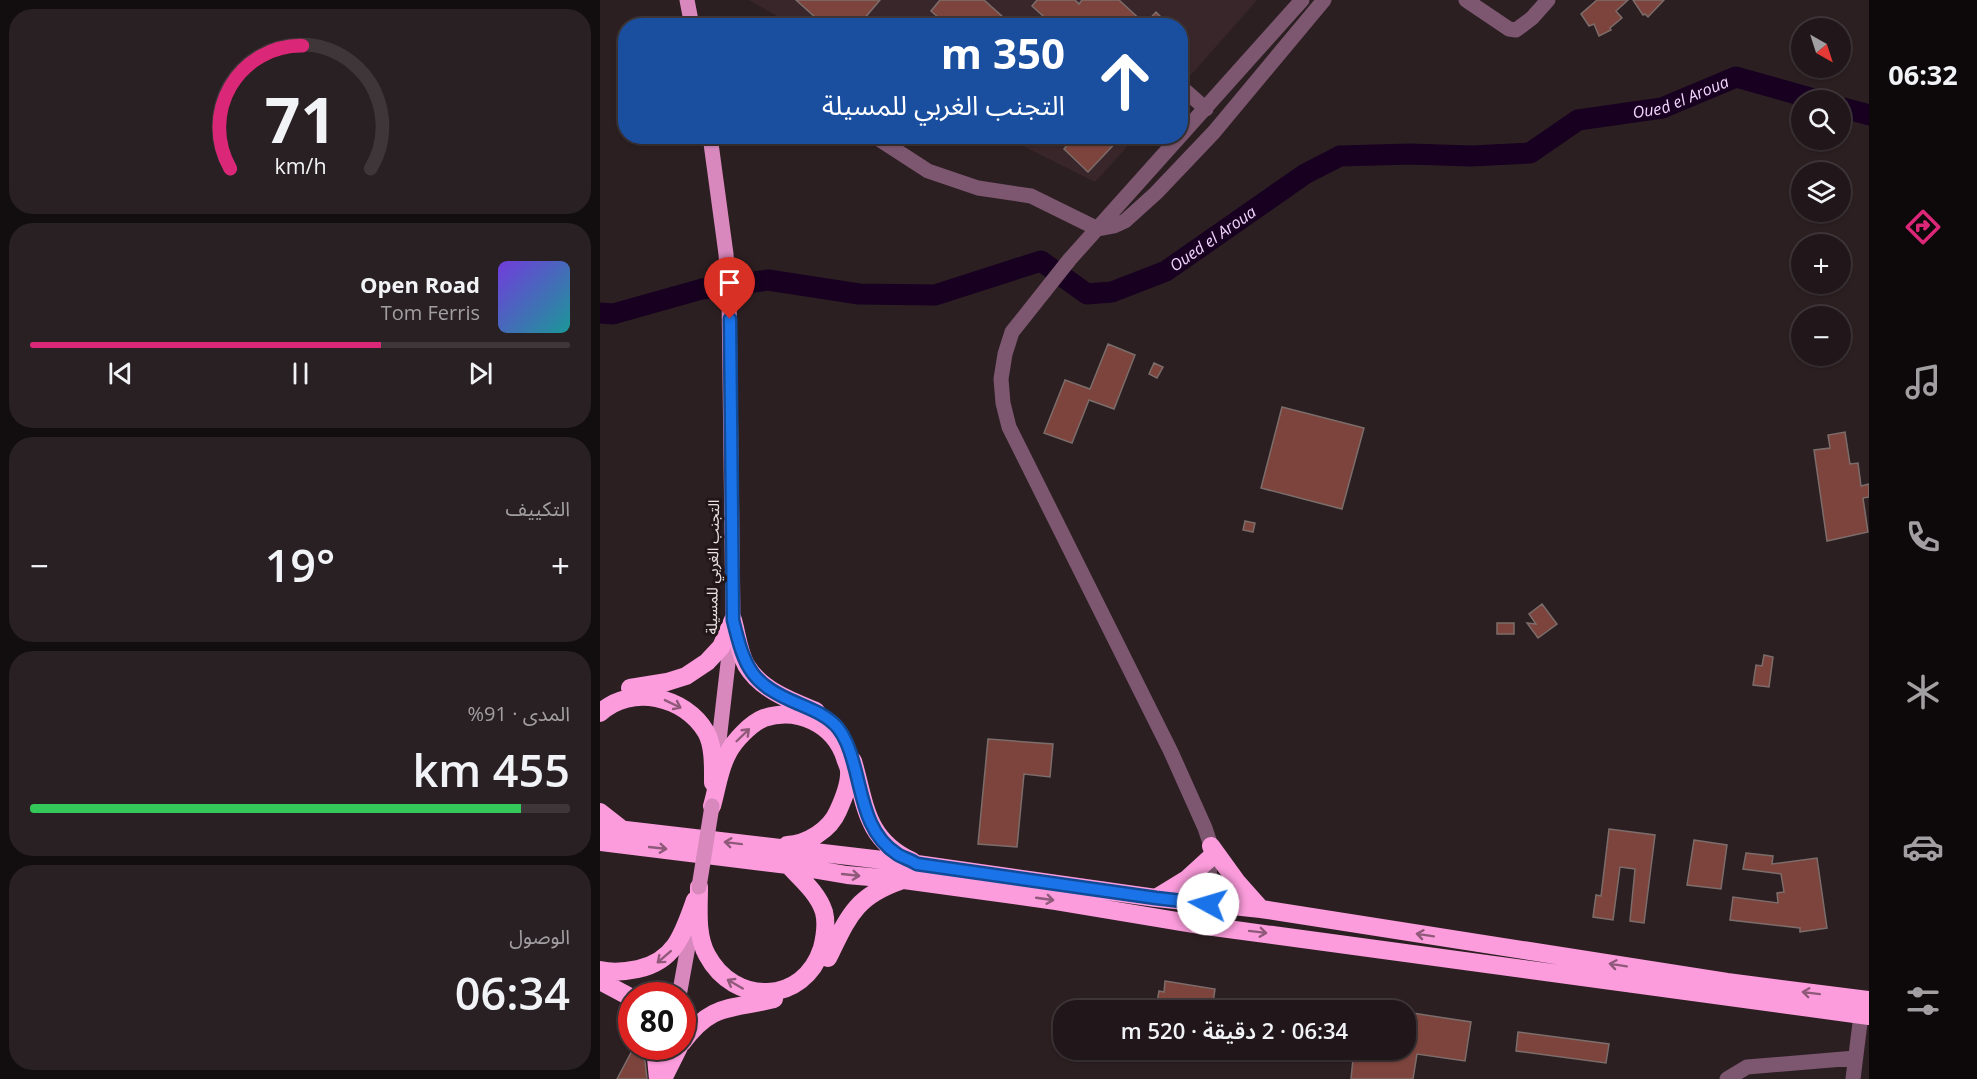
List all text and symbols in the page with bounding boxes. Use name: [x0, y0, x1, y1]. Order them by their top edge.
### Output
north arrow: [1791, 18, 1851, 78]
map controls: [1791, 18, 1851, 366]
text: 350 m: [941, 24, 1065, 81]
icon: ahead: [1086, 42, 1164, 120]
text: 06:32: [1888, 56, 1958, 93]
water label: Oued el Aroua: [1631, 70, 1732, 123]
text: 71: [264, 76, 336, 161]
text: التجنب الغربي للمسيلة: [822, 86, 1065, 123]
button: search: [1791, 90, 1851, 150]
text: km/h: [274, 151, 326, 180]
button: layers: [1791, 162, 1851, 222]
water label: Oued el Aroua: [1165, 201, 1260, 276]
icon: directions: [1902, 206, 1944, 248]
button: +: [1791, 234, 1851, 294]
pin: [704, 257, 755, 319]
icon: arrive: [713, 266, 746, 299]
text: Open Road: [360, 269, 480, 299]
text: Tom Ferris: [381, 299, 480, 326]
button: −: [1791, 306, 1851, 366]
icon: previous: [104, 357, 137, 390]
icon: pause: [284, 357, 317, 390]
icon: next: [464, 357, 497, 390]
icon: music: [1902, 361, 1944, 403]
text: التكييف: [506, 495, 570, 522]
street label: التجنب الغربي للمسيلة: [701, 499, 726, 635]
icon: phone: [1902, 516, 1944, 558]
text: 19°: [265, 534, 335, 595]
text: −: [30, 543, 49, 588]
text: +: [551, 543, 570, 588]
icon: climate: [1902, 671, 1944, 713]
one-way arrow: [664, 699, 682, 711]
text: المدى · 91%: [468, 700, 570, 727]
one-way arrow: [736, 728, 751, 742]
text: 455 km: [412, 739, 570, 800]
icon: car: [1902, 826, 1944, 868]
one-way arrow: [723, 837, 743, 848]
one-way arrow: [648, 843, 668, 854]
one-way arrow: [841, 870, 861, 881]
position arrow: [1176, 872, 1240, 936]
one-way arrow: [1034, 894, 1054, 905]
text: الوصول: [509, 923, 570, 950]
one-way arrow: [1248, 927, 1268, 938]
one-way arrow: [1416, 929, 1436, 940]
one-way arrow: [656, 951, 672, 964]
one-way arrow: [1609, 959, 1628, 970]
text: 06:34: [455, 962, 570, 1023]
one-way arrow: [727, 977, 744, 990]
icon: filters: [1902, 980, 1944, 1022]
speed limit sign: 80: [618, 982, 696, 1060]
one-way arrow: [1802, 987, 1821, 998]
text: 06:34 · 2 دقيقة · 520 m: [1121, 1015, 1348, 1045]

